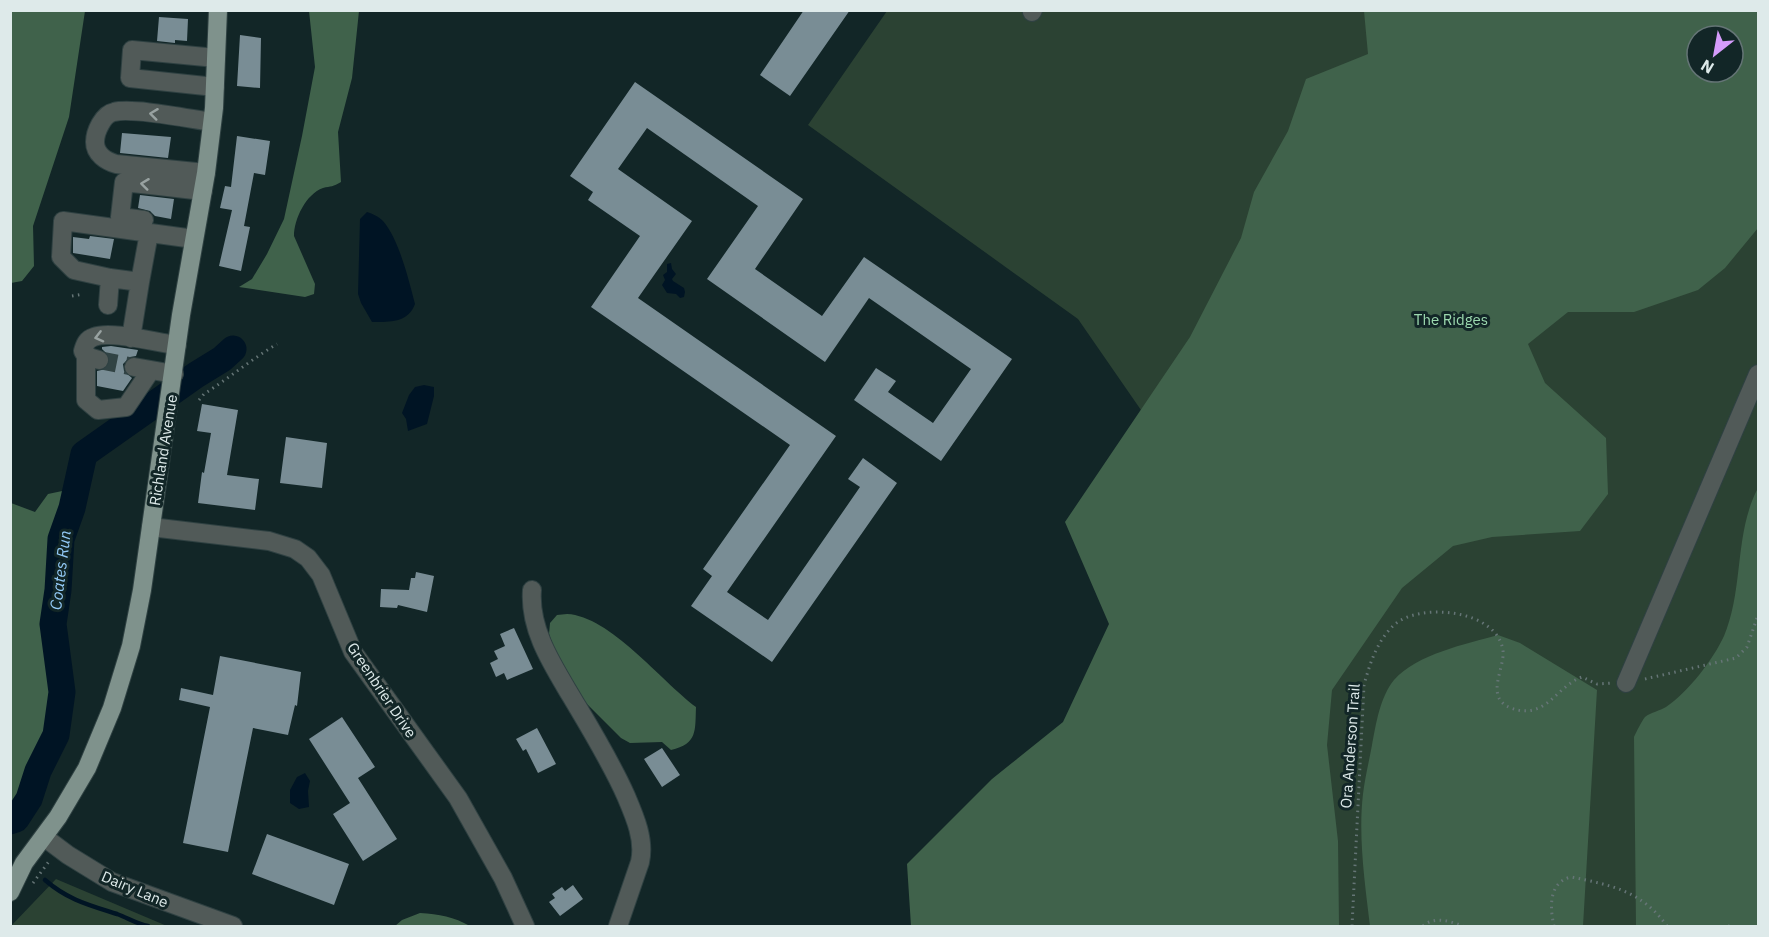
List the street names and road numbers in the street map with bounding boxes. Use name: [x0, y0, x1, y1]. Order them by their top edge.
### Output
street label: Richland Avenue: [145, 393, 181, 507]
street label: Greenbrier Drive: [343, 639, 421, 741]
street label: Ora Anderson Trail: [1336, 683, 1364, 809]
street label: Dairy Lane: [99, 866, 171, 912]

